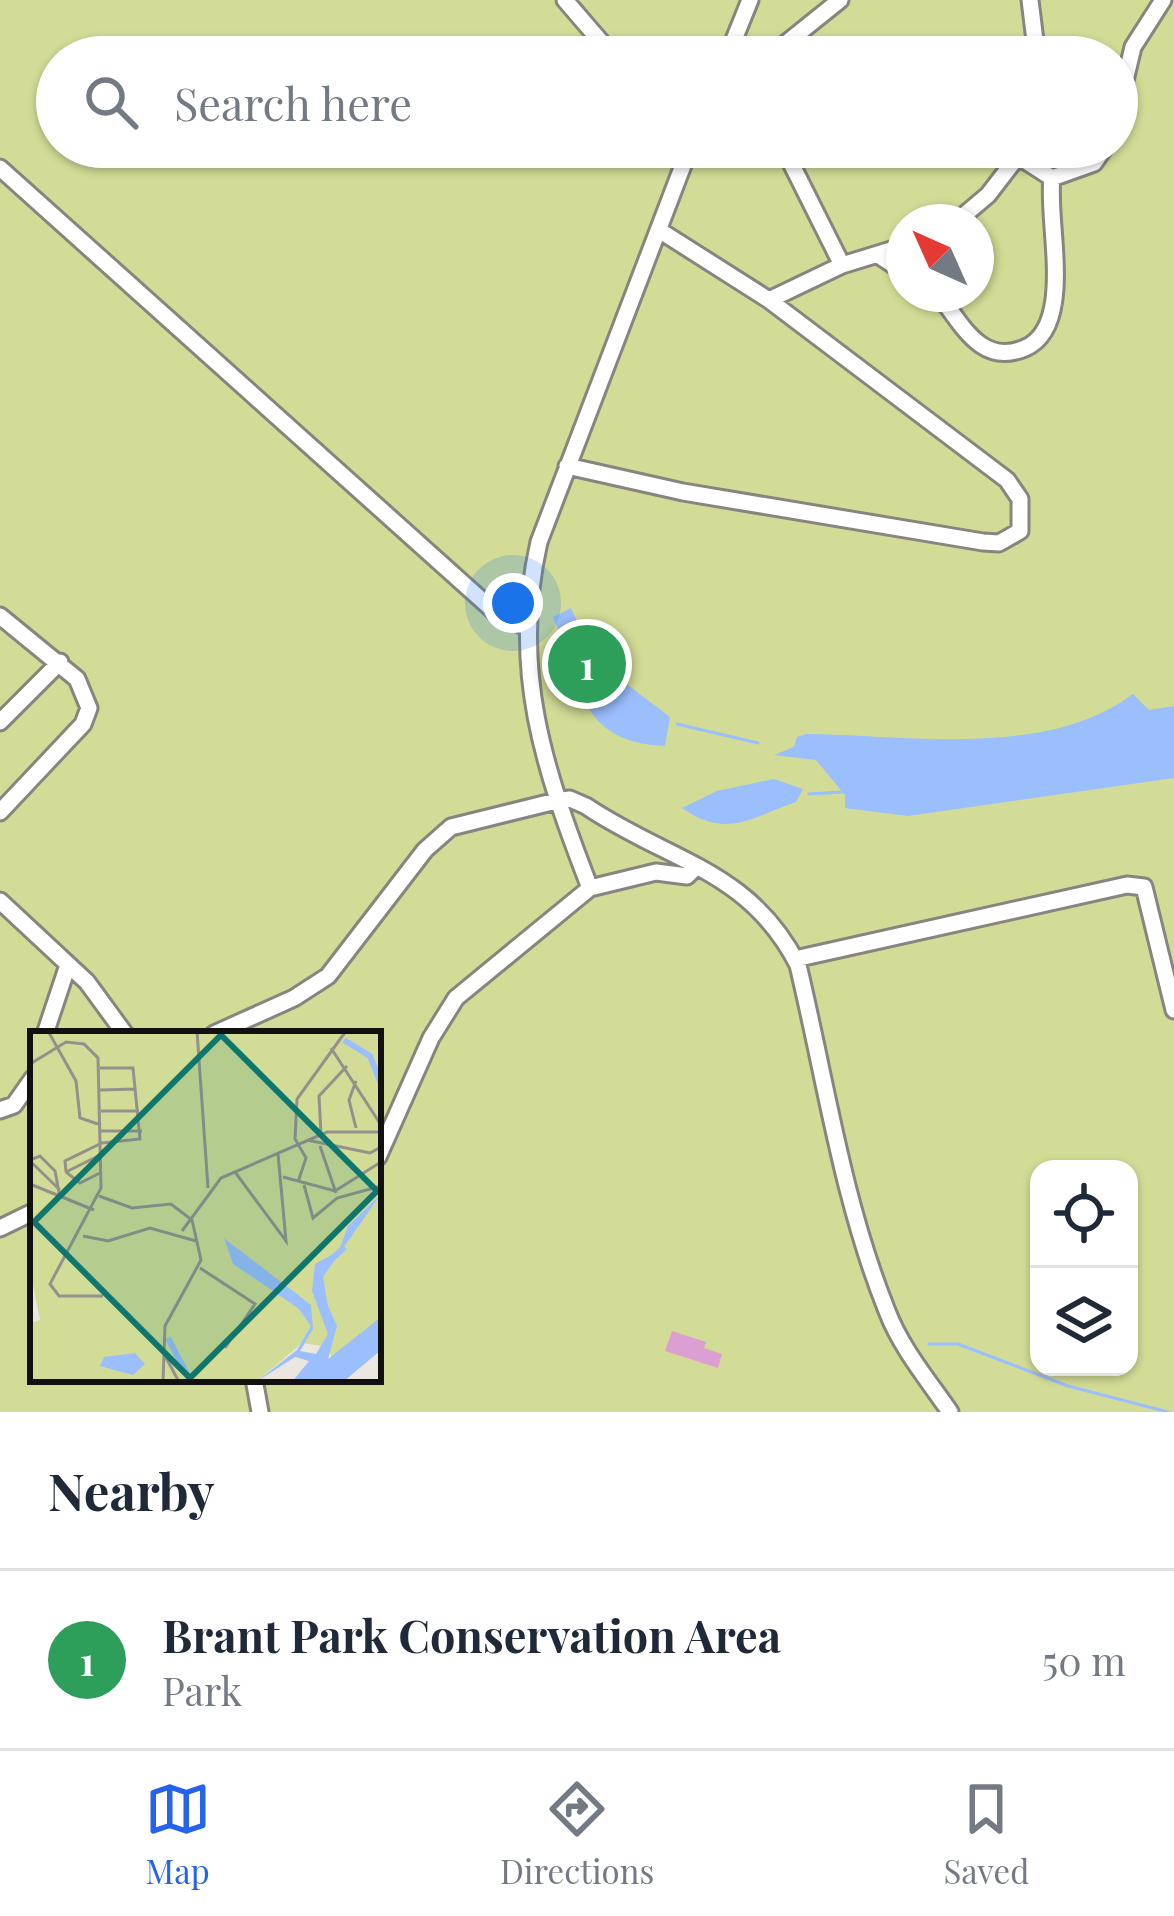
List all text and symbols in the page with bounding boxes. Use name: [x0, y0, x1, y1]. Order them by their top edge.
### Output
search box: [36, 36, 1138, 168]
icon: search: [78, 69, 144, 135]
text: Search here: [174, 72, 412, 132]
north arrow: [886, 204, 994, 312]
your location: [483, 573, 543, 633]
pin: 1: [548, 619, 626, 709]
inset map: [30, 1031, 381, 1382]
map controls: [1030, 1160, 1138, 1376]
button: locate: [1030, 1160, 1138, 1268]
button: layers: [1030, 1268, 1138, 1376]
text: Nearby: [48, 1456, 214, 1524]
text: Brant Park Conservation Area: [162, 1604, 781, 1664]
text: 1: [80, 1634, 94, 1686]
text: 50 m: [1042, 1634, 1126, 1686]
text: Park: [162, 1664, 242, 1716]
tab: Map: [145, 1776, 211, 1892]
tab: Directions: [500, 1776, 654, 1892]
tab: Saved: [944, 1776, 1029, 1892]

